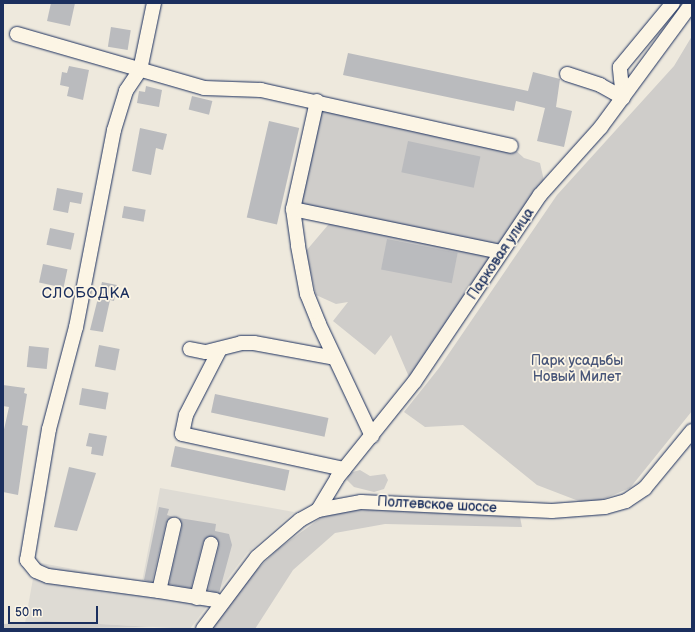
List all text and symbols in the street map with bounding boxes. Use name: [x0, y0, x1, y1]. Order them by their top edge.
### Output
street label: Парковая улица: [464, 205, 538, 303]
district label: СЛОБОДКА: [42, 285, 130, 303]
park label: Парк усадьбы Новый Милет: [531, 353, 623, 386]
street label: Полтевское шоссе: [377, 493, 497, 517]
scale bar: [10, 598, 100, 624]
text: 50 m: [15, 605, 42, 620]

